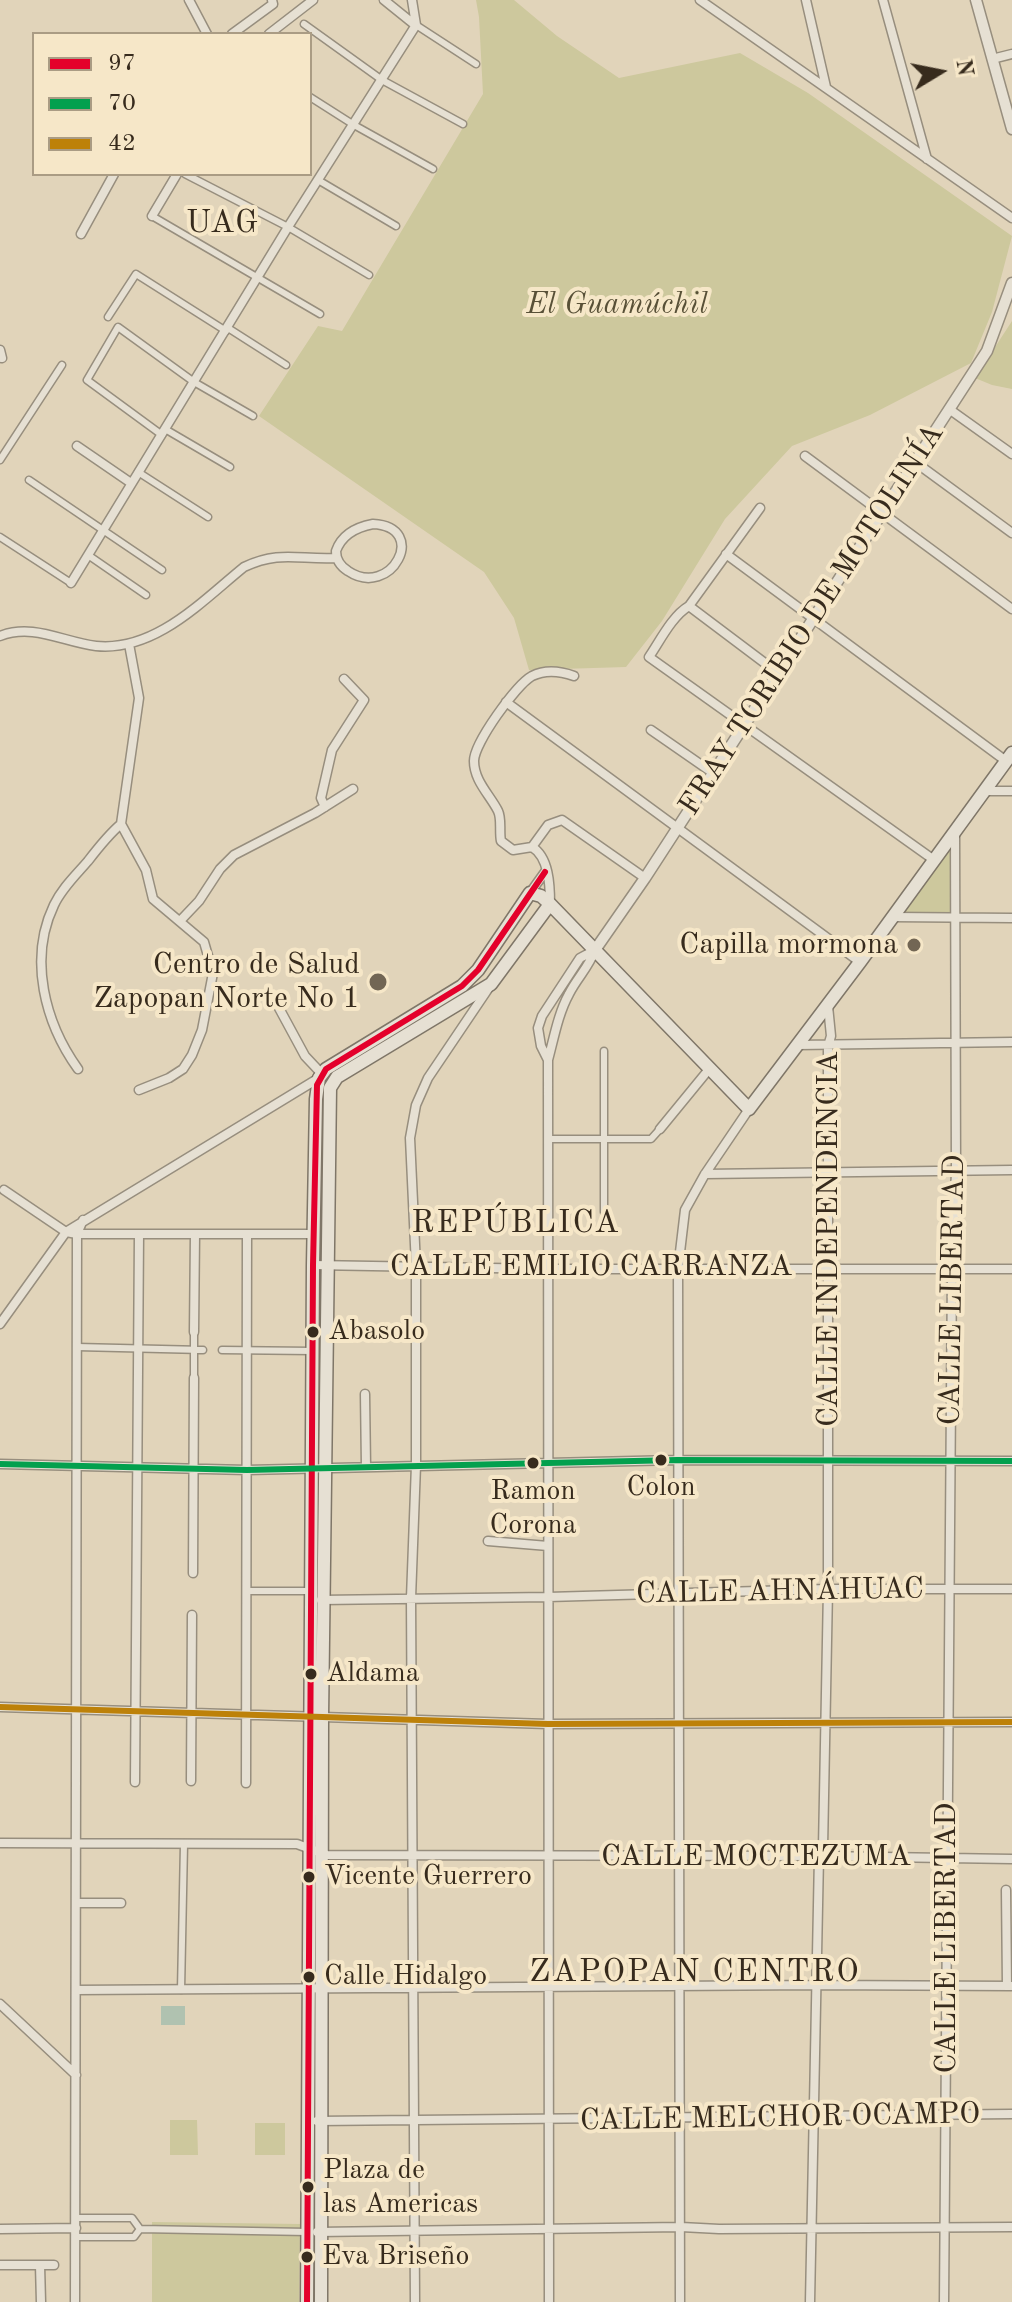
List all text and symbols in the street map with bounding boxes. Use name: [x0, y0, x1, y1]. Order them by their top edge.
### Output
legend: [32, 32, 312, 176]
north arrow: [900, 32, 980, 112]
text: 97: [108, 52, 136, 76]
text: N: [951, 58, 976, 78]
text: 70: [108, 92, 136, 116]
text: 42: [108, 132, 136, 156]
district label: UAG: [186, 205, 260, 243]
park label: El Guamúchil: [526, 287, 708, 323]
street label: FRAY TORIBIO DE MOTOLINÍA: [672, 417, 952, 823]
place label: Capilla mormona: [679, 927, 898, 963]
marker: Capilla mormona: [905, 936, 923, 954]
place label: Centro de Salud Zapopan Norte No 1: [93, 947, 360, 1018]
marker: Centro de Salud Zapopan Norte No 1: [367, 971, 389, 993]
street label: CALLE INDEPENDENCIA: [811, 1051, 847, 1427]
street label: CALLE LIBERTAD: [933, 1154, 973, 1426]
district label: REPÚBLICA: [411, 1205, 621, 1243]
street label: CALLE EMILIO CARRANZA: [390, 1249, 792, 1285]
place label: Abasolo: [328, 1315, 425, 1349]
marker: Abasolo: [305, 1324, 321, 1340]
marker: Colon: [653, 1452, 669, 1468]
marker: Ramon Corona: [525, 1455, 541, 1471]
place label: Colon: [626, 1471, 696, 1505]
place label: Ramon Corona: [490, 1475, 576, 1541]
street label: CALLE AHNÁHUAC: [636, 1571, 924, 1613]
place label: Aldama: [326, 1657, 419, 1691]
marker: Aldama: [303, 1666, 319, 1682]
street label: CALLE LIBERTAD: [929, 1803, 965, 2073]
street label: CALLE MOCTEZUMA: [601, 1839, 911, 1875]
place label: Vicente Guerrero: [324, 1860, 532, 1894]
marker: Vicente Guerrero: [301, 1869, 317, 1885]
district label: ZAPOPAN CENTRO: [529, 1954, 861, 1992]
place label: Calle Hidalgo: [324, 1960, 487, 1994]
marker: Calle Hidalgo: [301, 1969, 317, 1985]
street label: CALLE MELCHOR OCAMPO: [580, 2097, 980, 2139]
place label: Plaza de las Americas: [323, 2154, 478, 2220]
marker: Plaza de las Americas: [300, 2179, 316, 2195]
place label: Eva Briseño: [322, 2240, 469, 2274]
marker: Eva Briseño: [299, 2249, 315, 2265]

